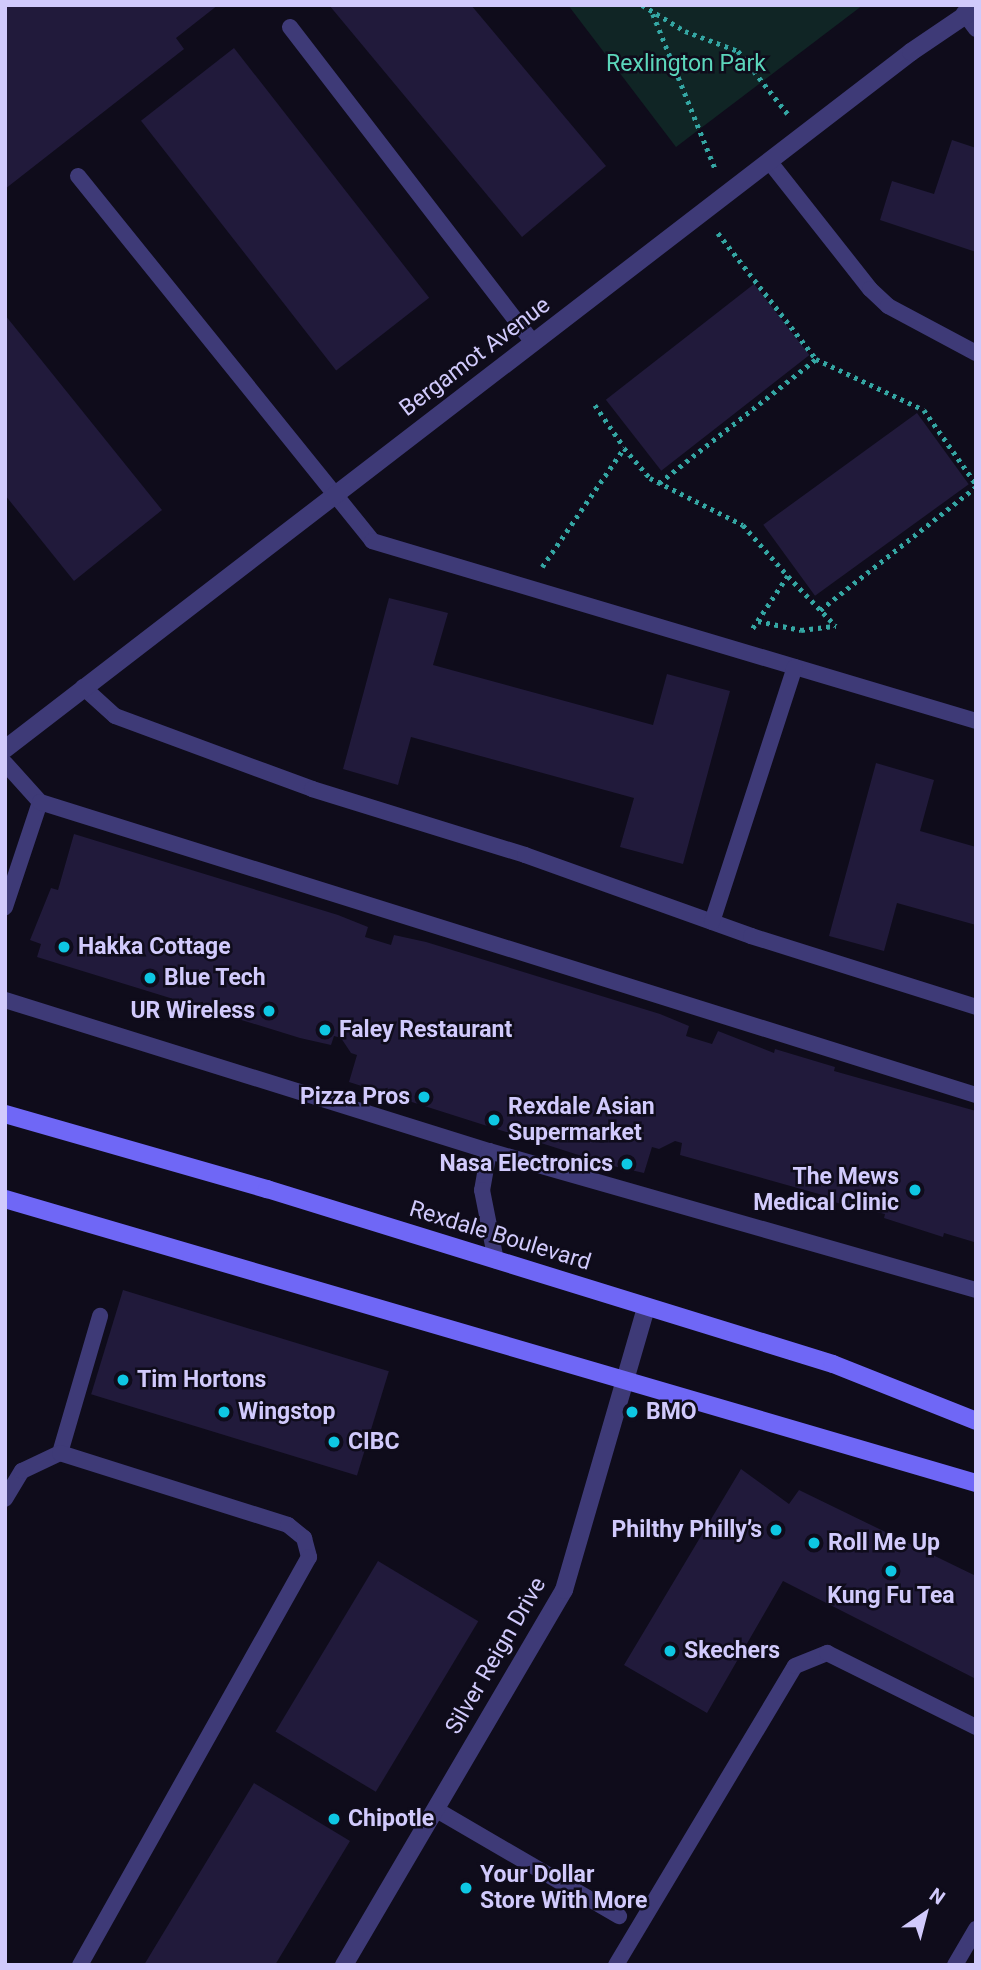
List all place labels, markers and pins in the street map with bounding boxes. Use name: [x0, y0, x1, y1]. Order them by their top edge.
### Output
place label: Hakka Cottage: [78, 933, 231, 961]
marker: Hakka Cottage: [56, 939, 72, 955]
place label: Blue Tech: [164, 964, 266, 992]
marker: Blue Tech: [142, 970, 158, 986]
place label: UR Wireless: [130, 997, 255, 1025]
marker: UR Wireless: [261, 1003, 277, 1019]
place label: Faley Restaurant: [339, 1016, 512, 1044]
marker: Faley Restaurant: [317, 1022, 333, 1038]
place label: Pizza Pros: [300, 1083, 410, 1111]
marker: Pizza Pros: [416, 1089, 432, 1105]
place label: Rexdale Asian Supermarket: [508, 1093, 655, 1147]
marker: Rexdale Asian Supermarket: [486, 1112, 502, 1128]
place label: Nasa Electronics: [440, 1150, 613, 1178]
marker: Nasa Electronics: [619, 1156, 635, 1172]
place label: The Mews Medical Clinic: [753, 1163, 899, 1217]
marker: The Mews Medical Clinic: [905, 1180, 925, 1200]
place label: Tim Hortons: [137, 1366, 266, 1394]
marker: Tim Hortons: [115, 1372, 131, 1388]
place label: Wingstop: [238, 1398, 335, 1426]
place label: BMO: [646, 1398, 697, 1426]
marker: Wingstop: [216, 1404, 232, 1420]
marker: BMO: [624, 1404, 640, 1420]
place label: CIBC: [348, 1428, 400, 1456]
marker: CIBC: [326, 1434, 342, 1450]
place label: Philthy Philly’s: [612, 1516, 762, 1544]
marker: Philthy Philly’s: [768, 1522, 784, 1538]
place label: Roll Me Up: [828, 1529, 940, 1557]
marker: Roll Me Up: [806, 1535, 822, 1551]
marker: Kung Fu Tea: [883, 1563, 899, 1579]
place label: Kung Fu Tea: [827, 1582, 955, 1610]
place label: Skechers: [684, 1637, 780, 1665]
marker: Skechers: [662, 1643, 678, 1659]
place label: Chipotle: [348, 1805, 434, 1833]
marker: Chipotle: [326, 1811, 342, 1827]
place label: Your Dollar Store With More: [480, 1861, 647, 1915]
marker: Your Dollar Store With More: [458, 1880, 474, 1896]

